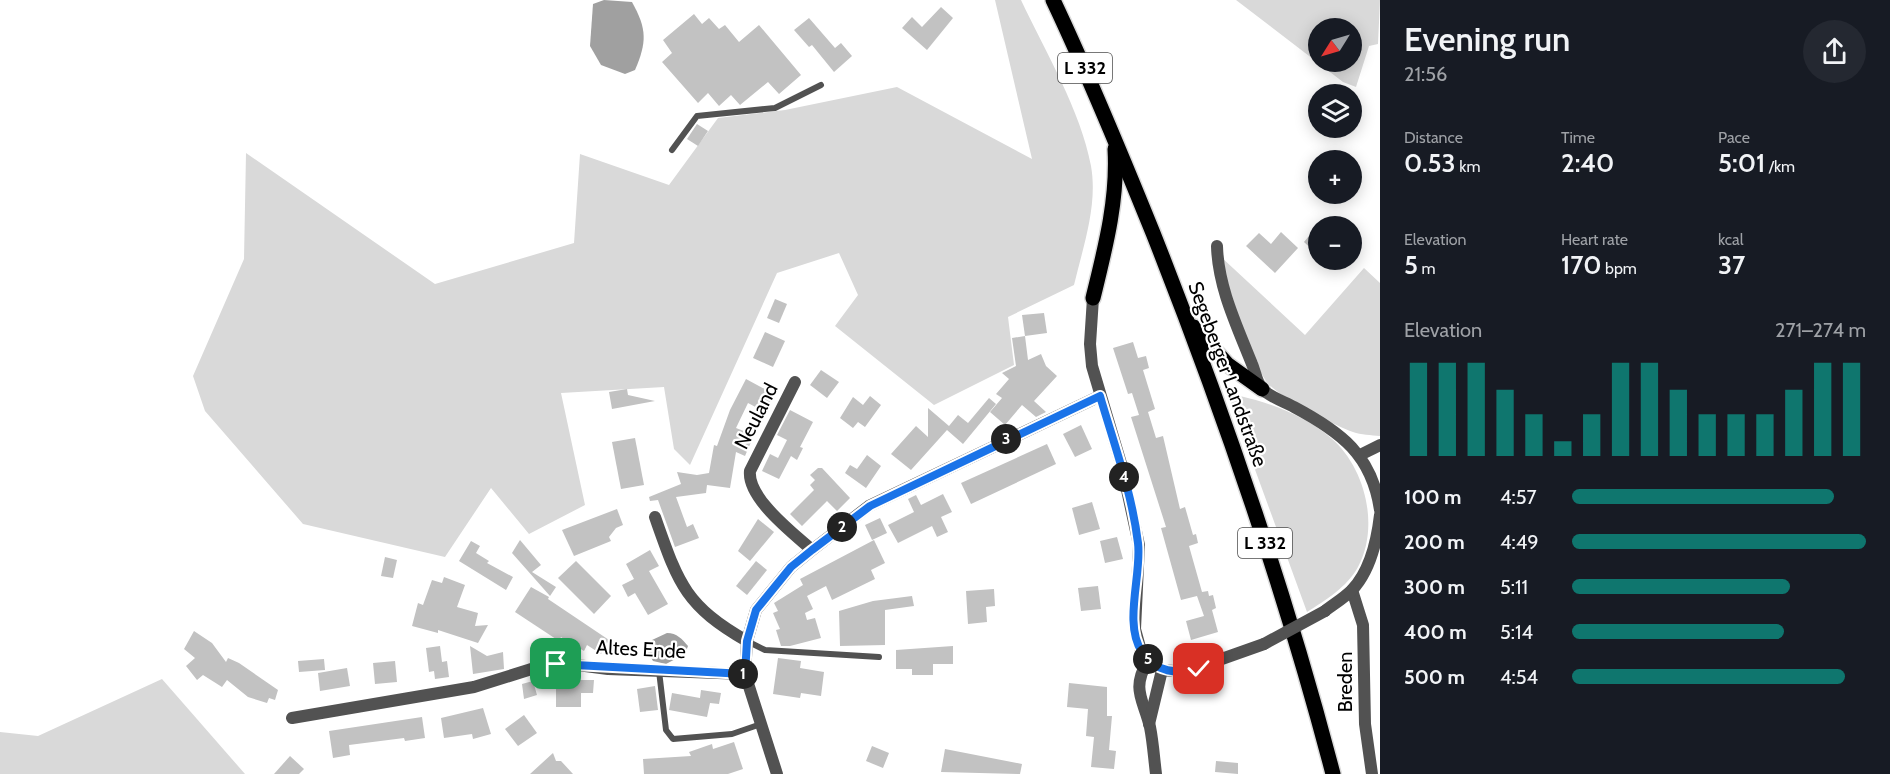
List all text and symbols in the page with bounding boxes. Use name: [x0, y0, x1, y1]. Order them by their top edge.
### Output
north arrow: [1308, 18, 1362, 72]
map controls: [1308, 18, 1362, 270]
text: Evening run: [1404, 19, 1570, 59]
button: share: [1803, 20, 1866, 83]
road number: L 332: [1058, 53, 1112, 83]
text: 21:56: [1404, 62, 1447, 86]
button: layers: [1308, 84, 1362, 138]
text: Distance: [1404, 128, 1463, 147]
text: Time: [1561, 128, 1595, 147]
text: Pace: [1718, 128, 1750, 147]
text: 0.53: [1404, 147, 1456, 179]
text: 2:40: [1561, 147, 1614, 179]
text: 5:01: [1718, 147, 1765, 179]
button: +: [1308, 150, 1362, 204]
text: km: [1456, 157, 1480, 176]
text: /km: [1765, 157, 1795, 176]
button: −: [1308, 216, 1362, 270]
text: Elevation: [1404, 230, 1467, 249]
text: Heart rate: [1561, 230, 1628, 249]
text: kcal: [1718, 230, 1744, 249]
text: 5: [1404, 249, 1418, 281]
text: 170: [1561, 249, 1601, 281]
text: 37: [1718, 249, 1745, 281]
text: m: [1418, 259, 1436, 278]
text: bpm: [1601, 259, 1637, 278]
street label: Segeberger Landstraße: [1183, 278, 1273, 470]
text: Elevation: [1404, 318, 1482, 342]
text: 271–274 m: [1775, 318, 1866, 342]
street label: Neuland: [729, 379, 783, 453]
pin: 3: [991, 424, 1021, 454]
text: 3: [1002, 429, 1010, 448]
pin: 4: [1109, 462, 1139, 492]
text: 4: [1119, 467, 1129, 486]
text: 100 m: [1404, 485, 1462, 509]
text: 4:57: [1500, 485, 1537, 509]
pin: 2: [827, 512, 857, 542]
text: 2: [838, 517, 846, 536]
road number: L 332: [1238, 528, 1292, 558]
text: 200 m: [1404, 530, 1465, 554]
text: 4:49: [1500, 530, 1539, 554]
text: 300 m: [1404, 575, 1465, 599]
text: 5:11: [1500, 575, 1528, 599]
text: 400 m: [1404, 620, 1467, 644]
text: 5:14: [1500, 620, 1533, 644]
street label: Altes Ende: [595, 635, 687, 663]
pin: [530, 638, 581, 689]
pin: [1173, 643, 1224, 694]
pin: 5: [1133, 644, 1163, 674]
icon: arrive: [539, 647, 572, 680]
text: 5: [1144, 649, 1152, 668]
icon: check: [1182, 652, 1215, 685]
street label: Breden: [1333, 652, 1357, 712]
pin: 1: [728, 659, 758, 689]
text: 1: [740, 664, 746, 683]
text: 500 m: [1404, 665, 1465, 689]
text: 4:54: [1500, 665, 1538, 689]

